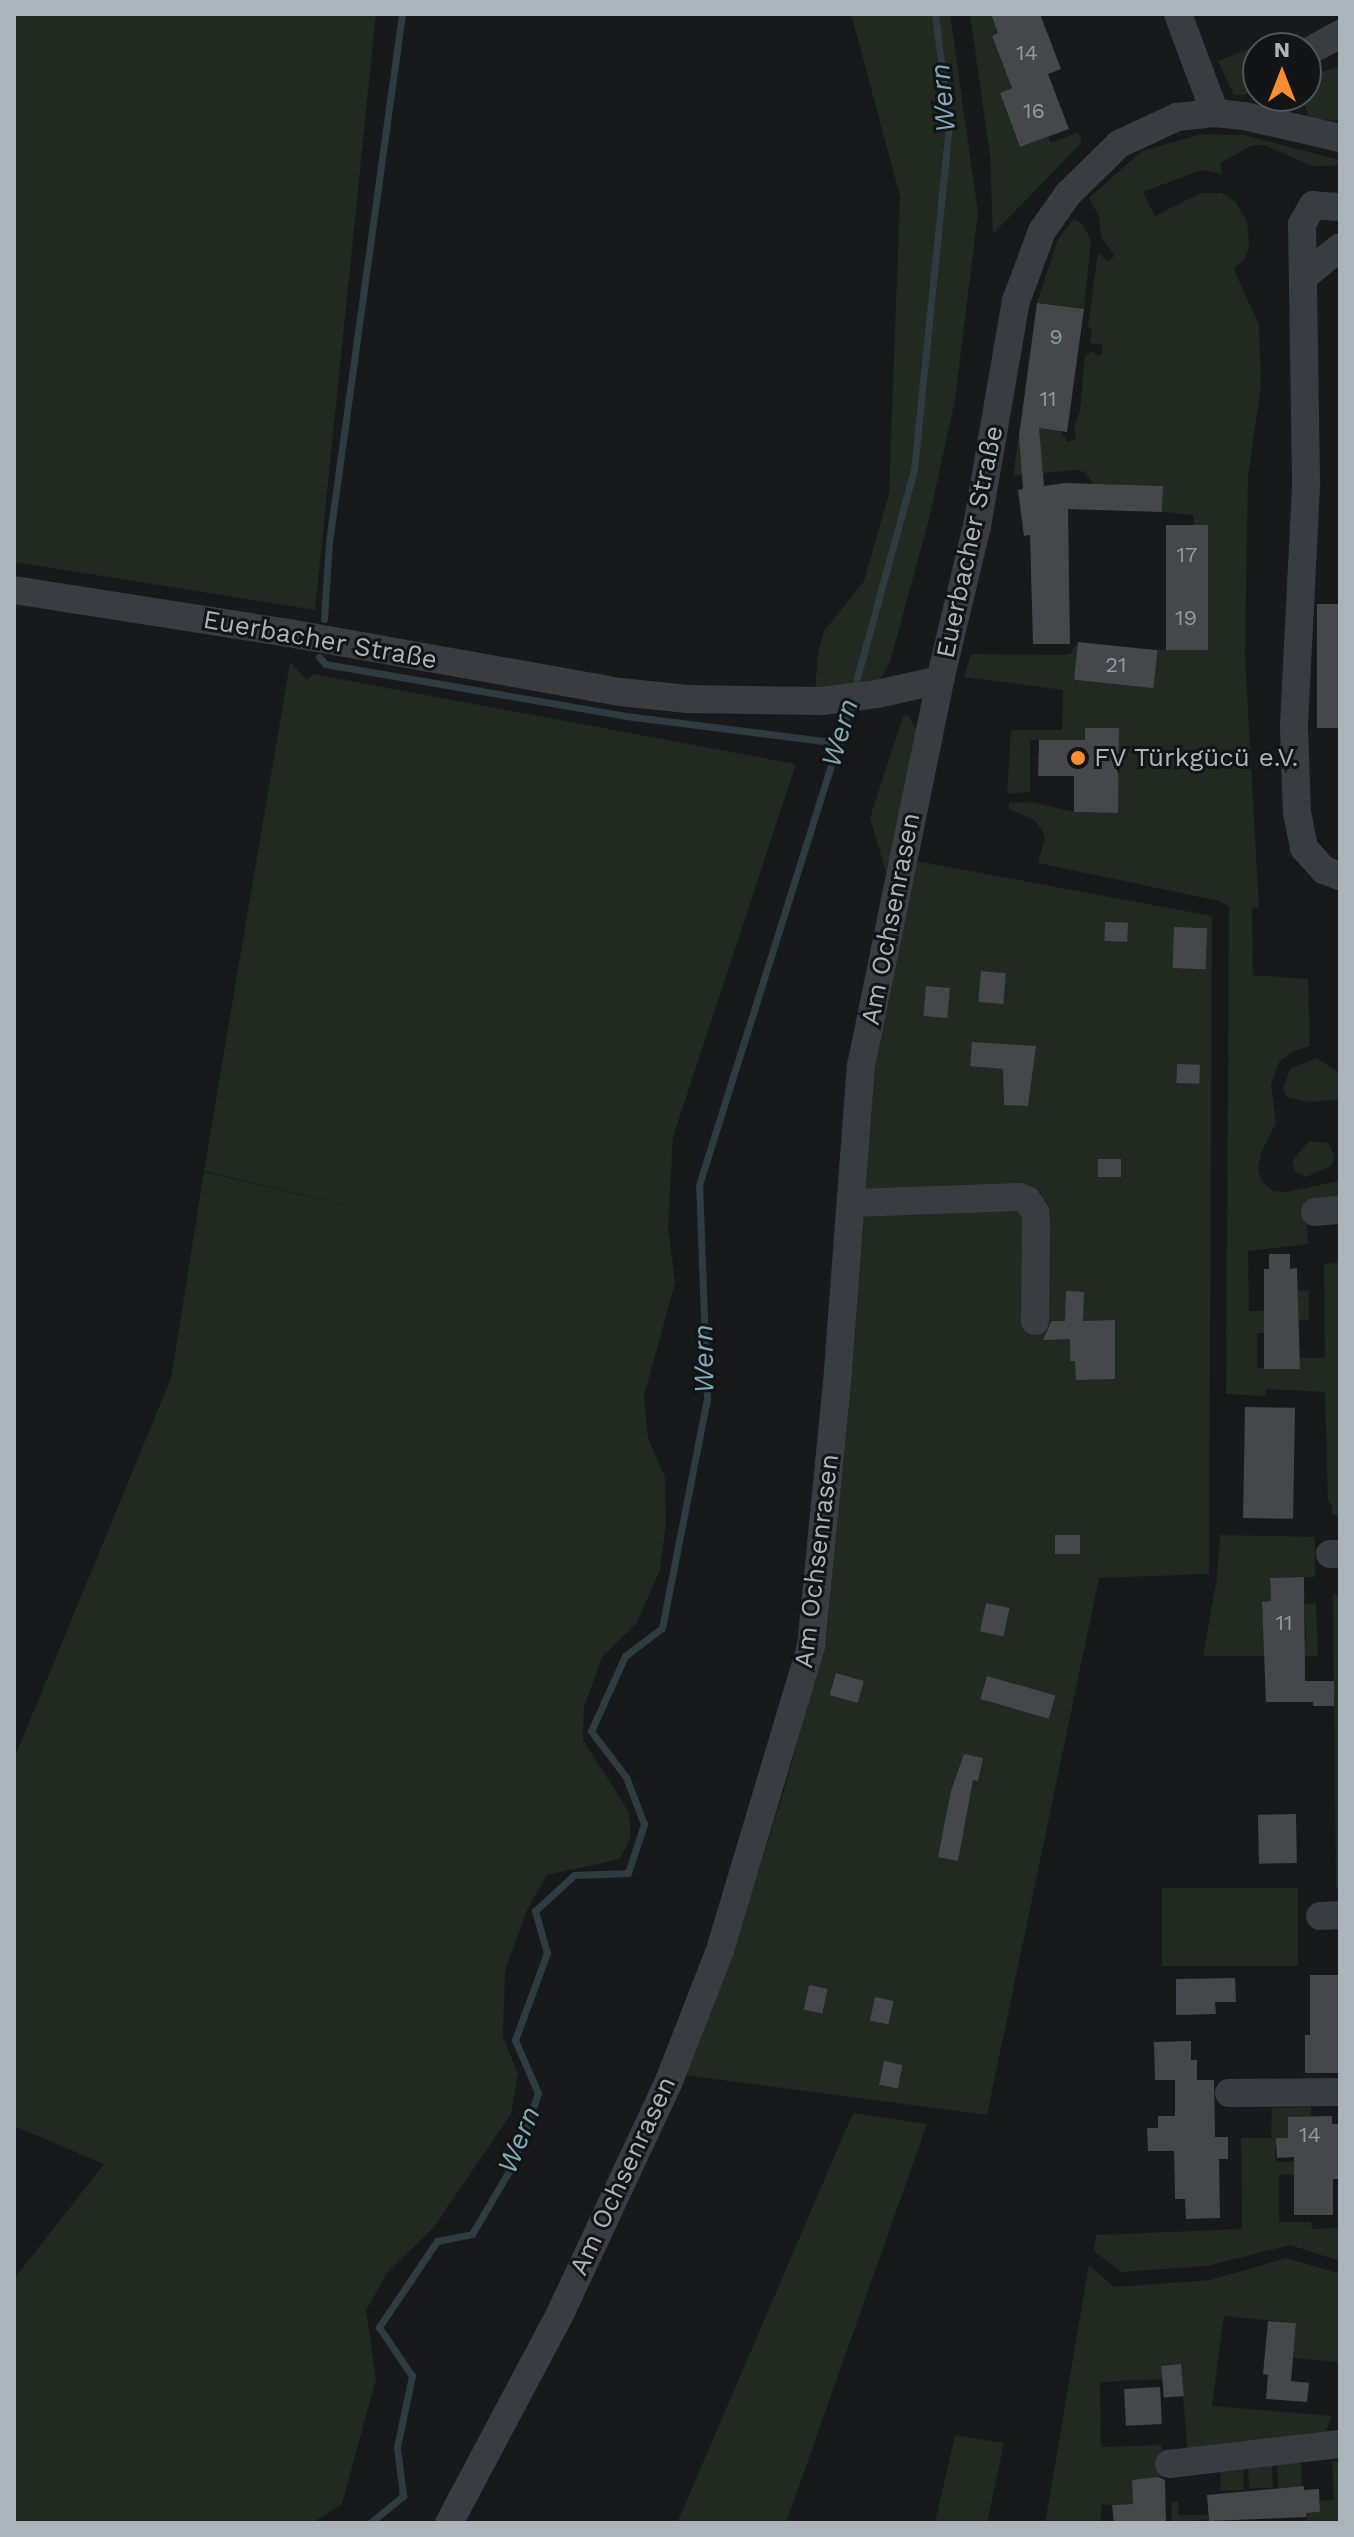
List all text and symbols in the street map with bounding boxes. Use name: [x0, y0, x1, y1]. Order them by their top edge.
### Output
north arrow: [1242, 32, 1322, 112]
text: N: [1274, 37, 1290, 62]
house number: 14: [1016, 40, 1038, 66]
water label: Wern: [923, 62, 963, 134]
house number: 16: [1023, 98, 1045, 124]
house number: 9: [1049, 324, 1063, 350]
house number: 11: [1039, 386, 1057, 412]
street label: Euerbacher Straße: [930, 423, 1010, 661]
house number: 17: [1177, 542, 1197, 568]
street label: Euerbacher Straße: [200, 604, 440, 676]
house number: 19: [1175, 605, 1197, 631]
house number: 21: [1105, 652, 1127, 678]
water label: Wern: [814, 695, 866, 771]
place label: FV Türkgücü e.V.: [1094, 742, 1300, 774]
marker: FV Türkgücü e.V.: [1069, 749, 1087, 767]
street label: Am Ochsenrasen: [855, 810, 927, 1028]
water label: Wern: [687, 1324, 721, 1394]
street label: Am Ochsenrasen: [788, 1452, 846, 1670]
house number: 11: [1275, 1610, 1293, 1636]
street label: Am Ochsenrasen: [563, 2072, 683, 2280]
water label: Wern: [490, 2102, 548, 2178]
house number: 14: [1299, 2122, 1321, 2148]

